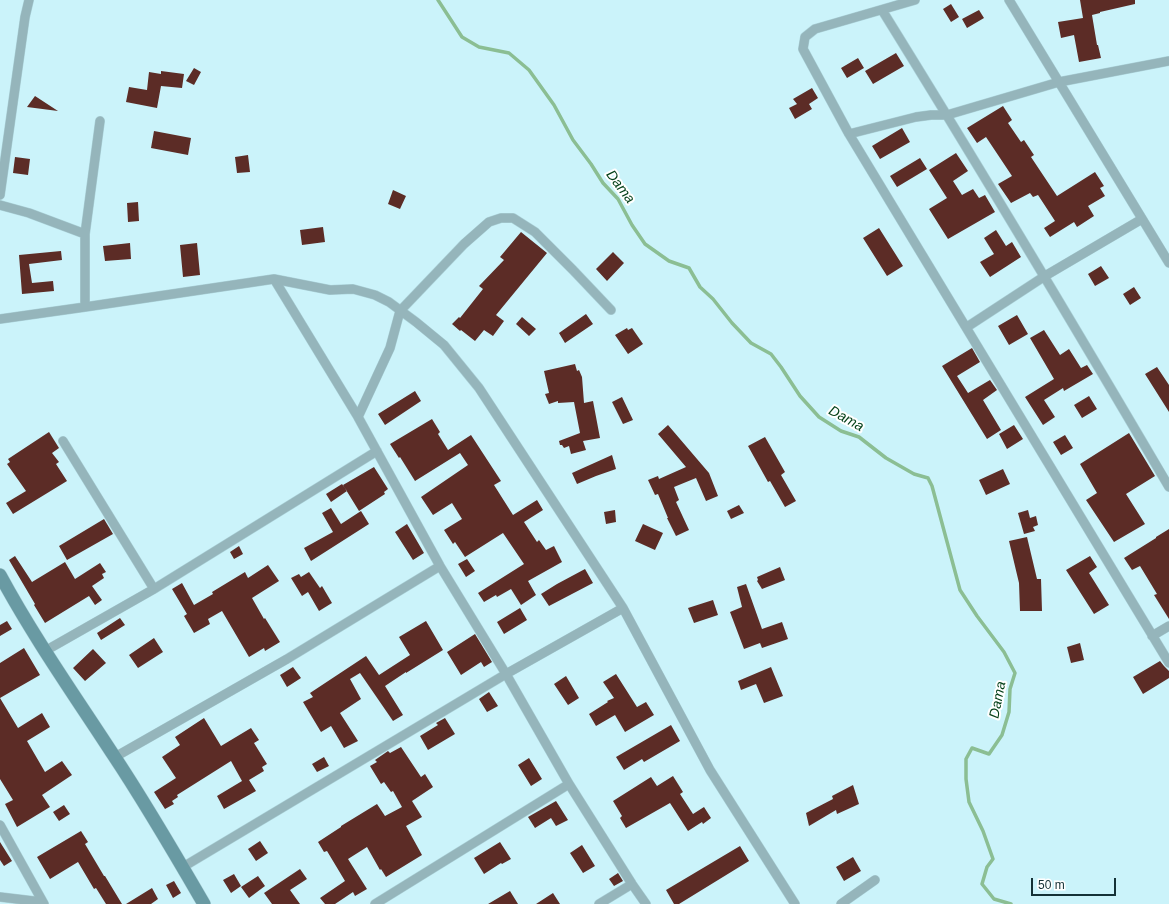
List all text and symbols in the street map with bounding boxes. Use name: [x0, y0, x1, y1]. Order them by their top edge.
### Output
water label: Dama: [602, 167, 638, 207]
water label: Dama: [826, 403, 866, 435]
water label: Dama: [986, 680, 1010, 720]
scale bar: [1033, 870, 1118, 896]
text: 50 m: [1038, 878, 1065, 892]

